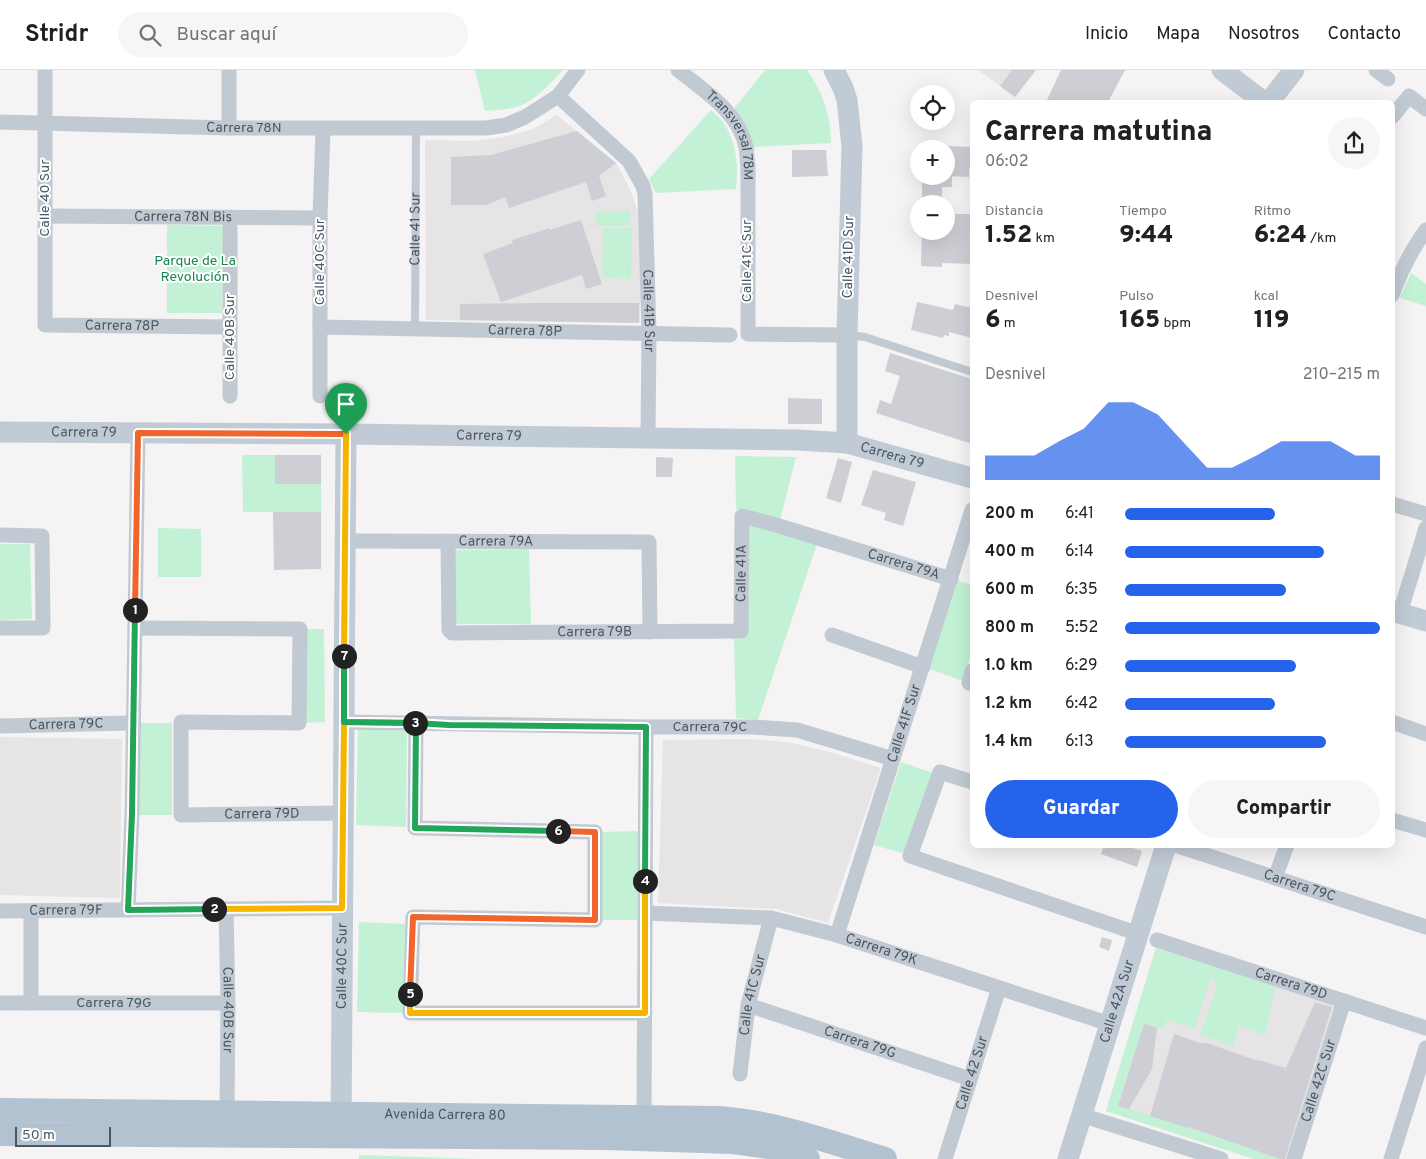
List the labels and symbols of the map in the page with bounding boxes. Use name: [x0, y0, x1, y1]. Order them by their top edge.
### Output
street label: Transversal 78M: [702, 87, 757, 180]
street label: Carrera 78N: [206, 119, 282, 137]
street label: Calle 40 Sur: [37, 159, 54, 237]
street label: Calle 41 Sur: [407, 192, 424, 266]
street label: Carrera 78N Bis: [134, 208, 232, 226]
street label: Calle 41D Sur: [840, 215, 858, 299]
street label: Calle 40C Sur: [312, 218, 329, 305]
street label: Calle 41C Sur: [739, 219, 756, 302]
park label: Parque de La Revolución: [154, 253, 236, 286]
street label: Calle 41B Sur: [639, 269, 658, 353]
street label: Calle 40B Sur: [222, 293, 239, 380]
street label: Carrera 78P: [85, 317, 159, 335]
street label: Carrera 78P: [488, 322, 562, 340]
pin: [325, 383, 367, 434]
street label: Carrera 79: [51, 424, 117, 441]
street label: Carrera 79: [456, 427, 522, 445]
street label: Carrera 79: [858, 439, 926, 473]
street label: Carrera 79A: [459, 533, 533, 550]
street label: Calle 41A: [733, 544, 750, 602]
street label: Carrera 79A: [865, 545, 942, 584]
pin: 1: [122, 598, 148, 622]
street label: Carrera 79B: [557, 623, 632, 641]
pin: 7: [332, 644, 356, 668]
street label: Calle 41F Sur: [884, 681, 925, 765]
pin: 3: [402, 710, 428, 736]
street label: Carrera 79C: [28, 715, 104, 734]
street label: Carrera 79C: [673, 719, 747, 736]
street label: Carrera 79D: [224, 805, 300, 823]
pin: 6: [546, 818, 570, 844]
street label: Carrera 79C: [1261, 866, 1338, 905]
pin: 4: [632, 868, 658, 894]
pin: 2: [202, 896, 226, 922]
street label: Carrera 79F: [29, 902, 103, 919]
street label: Calle 40C Sur: [333, 922, 351, 1009]
street label: Carrera 79K: [843, 930, 920, 969]
street label: Calle 41C Sur: [736, 952, 770, 1037]
street label: Calle 42A Sur: [1096, 957, 1138, 1045]
street label: Carrera 79D: [1253, 964, 1329, 1004]
street label: Calle 40B Sur: [219, 966, 237, 1054]
pin: 5: [398, 982, 422, 1006]
street label: Carrera 79G: [76, 995, 152, 1012]
street label: Carrera 79G: [821, 1022, 898, 1062]
street label: Calle 42 Sur: [952, 1033, 992, 1112]
street label: Calle 42C Sur: [1298, 1037, 1340, 1124]
street label: Avenida Carrera 80: [384, 1106, 506, 1124]
scale bar: [15, 1124, 111, 1147]

